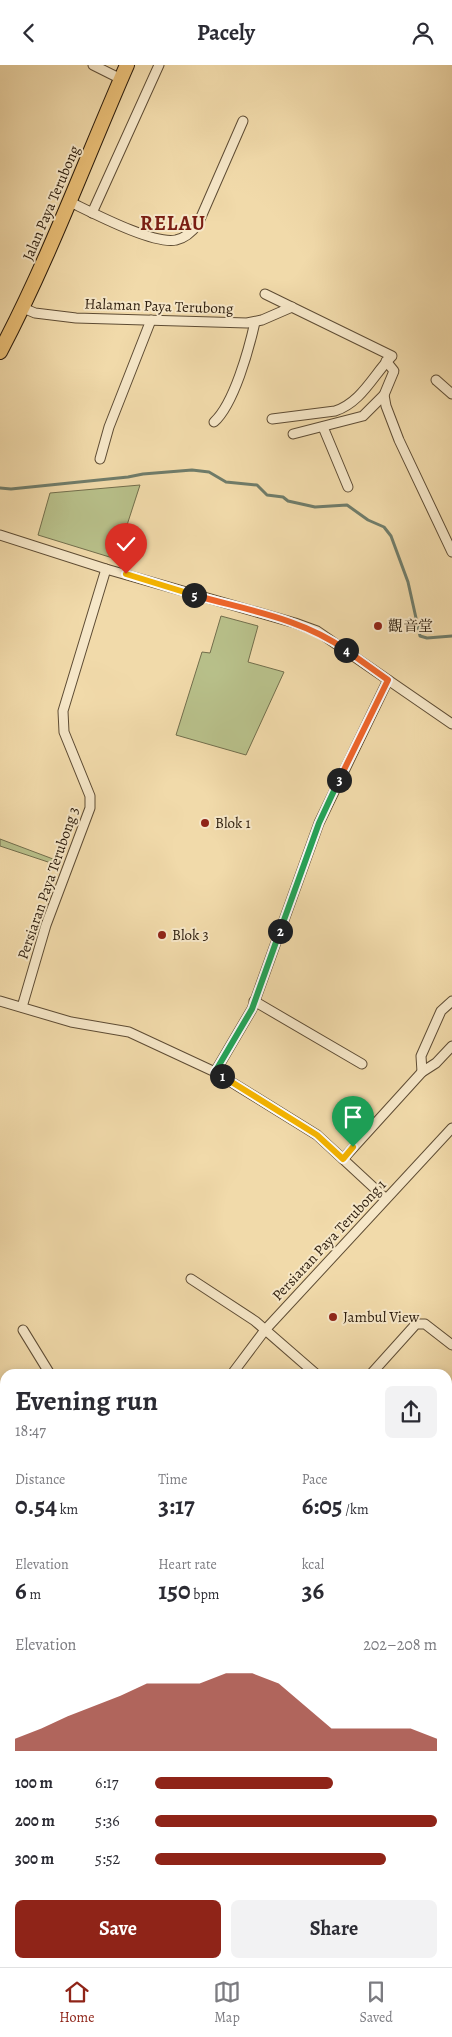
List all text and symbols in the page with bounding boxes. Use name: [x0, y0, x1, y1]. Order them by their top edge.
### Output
text: Pacely: [197, 18, 255, 48]
icon: back: [15, 19, 43, 47]
icon: person: [409, 19, 437, 47]
street label: Jalan Paya Terubong: [18, 142, 84, 264]
district label: RELAU: [140, 210, 206, 237]
street label: Halaman Paya Terubong: [84, 293, 234, 319]
pin: [105, 523, 147, 574]
icon: check: [112, 530, 140, 558]
pin: 5: [182, 583, 206, 607]
text: 5: [192, 586, 197, 605]
place label: 觀音堂: [388, 616, 433, 636]
marker: 觀音堂: [372, 620, 384, 632]
pin: 4: [334, 637, 358, 663]
text: 4: [343, 641, 350, 660]
pin: 3: [326, 767, 352, 793]
text: 3: [336, 771, 343, 790]
street label: Persiaran Paya Terubong 3: [12, 804, 84, 962]
place label: Blok 1: [215, 813, 251, 833]
marker: Blok 1: [199, 817, 211, 829]
pin: 2: [268, 919, 292, 943]
text: 2: [277, 922, 284, 941]
place label: Blok 3: [172, 925, 209, 945]
marker: Blok 3: [156, 929, 168, 941]
pin: 1: [210, 1063, 234, 1089]
text: 1: [220, 1067, 225, 1086]
pin: [332, 1096, 374, 1147]
icon: arrive: [339, 1103, 367, 1131]
street label: Persiaran Paya Terubong 1: [267, 1175, 391, 1305]
place label: Jambul View: [343, 1307, 420, 1327]
marker: Jambul View: [327, 1311, 339, 1323]
text: Evening run: [15, 1382, 158, 1420]
button: share: [385, 1386, 437, 1438]
text: 18:47: [15, 1420, 46, 1442]
text: Distance: [15, 1470, 65, 1489]
text: Time: [158, 1470, 187, 1489]
text: Pace: [302, 1470, 328, 1489]
text: 0.54: [15, 1489, 57, 1523]
text: 3:17: [158, 1489, 195, 1523]
text: 6:05: [302, 1489, 343, 1523]
text: km: [57, 1500, 78, 1519]
text: /km: [343, 1500, 369, 1519]
text: Elevation: [15, 1555, 69, 1574]
text: Heart rate: [158, 1555, 217, 1574]
text: kcal: [302, 1555, 324, 1574]
text: 6: [15, 1574, 27, 1608]
text: 150: [158, 1574, 191, 1608]
text: 36: [302, 1574, 324, 1608]
text: m: [27, 1585, 41, 1604]
text: bpm: [191, 1585, 219, 1604]
text: Elevation: [15, 1634, 76, 1656]
text: 202–208 m: [363, 1634, 437, 1656]
text: 100 m: [15, 1772, 53, 1794]
text: 6:17: [95, 1772, 118, 1794]
text: 200 m: [15, 1810, 55, 1832]
text: 5:36: [95, 1810, 120, 1832]
text: 300 m: [15, 1848, 54, 1870]
text: 5:52: [95, 1848, 120, 1870]
button: Save: [15, 1900, 221, 1958]
button: Share: [231, 1900, 437, 1958]
tab: Home: [59, 1978, 94, 2027]
tab: Map: [213, 1978, 241, 2027]
tab: Saved: [360, 1978, 393, 2027]

